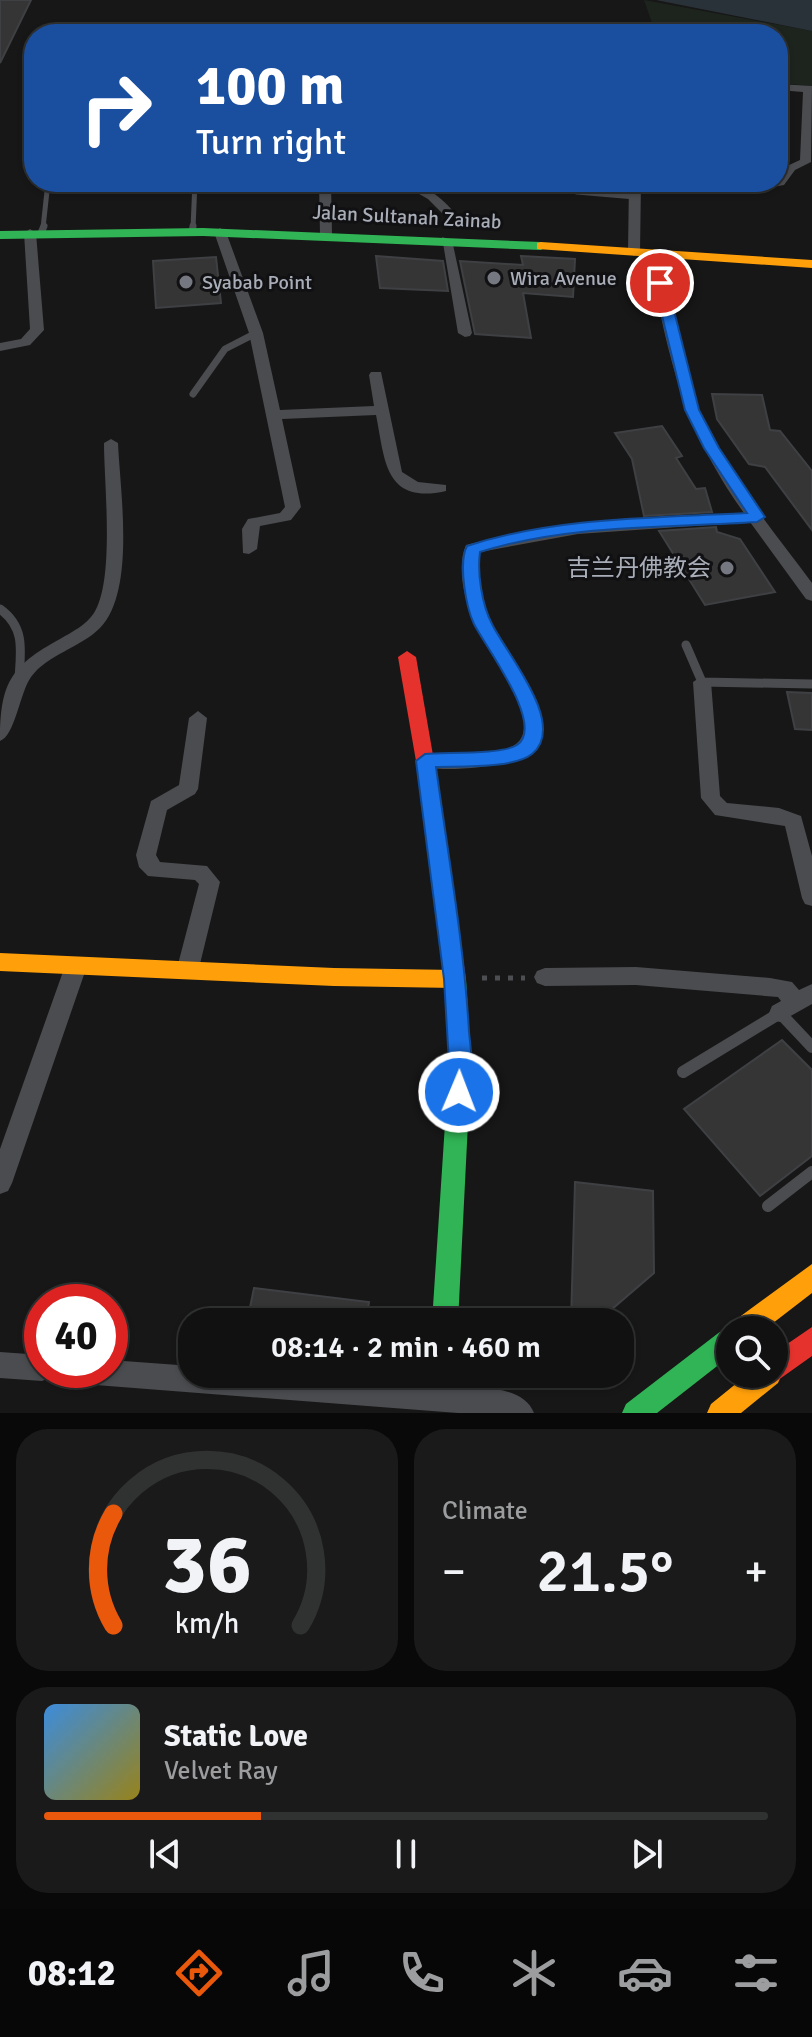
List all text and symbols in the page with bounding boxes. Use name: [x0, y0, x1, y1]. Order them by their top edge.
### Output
text: 100 m: [196, 51, 344, 120]
icon: right: [64, 56, 168, 160]
text: Turn right: [196, 120, 346, 165]
street label: Jalan Sultanah Zainab: [312, 200, 502, 234]
pin: [626, 249, 694, 317]
icon: arrive: [638, 261, 682, 305]
place label: Wira Avenue: [510, 266, 617, 291]
marker: Wira Avenue: [485, 269, 503, 287]
place label: Syabab Point: [202, 270, 312, 295]
marker: Syabab Point: [177, 273, 195, 291]
place label: 吉兰丹佛教会: [567, 553, 711, 583]
marker: 吉兰丹佛教会: [718, 559, 736, 577]
position arrow: [417, 1050, 501, 1134]
speed limit sign: 40: [24, 1284, 128, 1388]
map controls: [716, 1316, 788, 1388]
button: search: [716, 1316, 788, 1388]
text: 08:14 · 2 min · 460 m: [271, 1329, 541, 1366]
text: Climate: [442, 1495, 528, 1527]
text: 36: [162, 1514, 252, 1616]
text: 21.5°: [537, 1535, 673, 1609]
text: −: [442, 1545, 466, 1599]
text: +: [744, 1545, 768, 1599]
text: km/h: [175, 1606, 239, 1641]
text: Static Love: [164, 1718, 308, 1755]
text: Velvet Ray: [164, 1755, 278, 1787]
icon: previous: [143, 1832, 187, 1876]
icon: pause: [384, 1832, 428, 1876]
icon: next: [625, 1832, 669, 1876]
icon: directions: [171, 1945, 227, 2001]
icon: music: [283, 1945, 339, 2001]
icon: phone: [394, 1945, 450, 2001]
icon: climate: [506, 1945, 562, 2001]
icon: car: [617, 1945, 673, 2001]
icon: filters: [728, 1945, 784, 2001]
text: 08:12: [28, 1951, 116, 1996]

